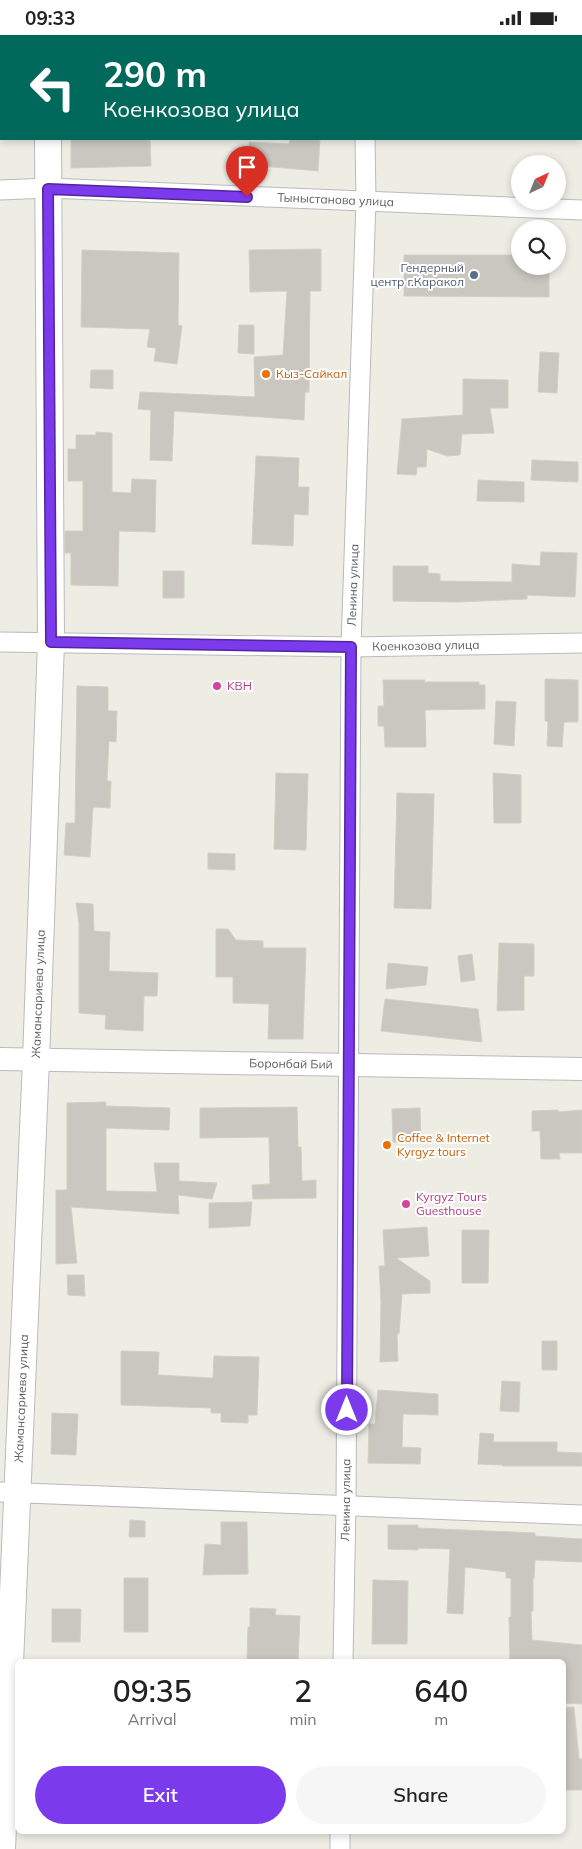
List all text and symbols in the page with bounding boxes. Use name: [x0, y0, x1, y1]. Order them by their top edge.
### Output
text: 09:33: [25, 6, 75, 30]
text: 290 m: [103, 52, 207, 96]
icon: left: [20, 55, 85, 120]
text: Коенкозова улица: [103, 95, 300, 123]
pin: [226, 146, 268, 197]
icon: arrive: [233, 153, 261, 181]
north arrow: [511, 155, 566, 210]
map controls: [511, 155, 566, 275]
street label: Тыныстанова улица: [277, 189, 394, 209]
button: search: [511, 220, 566, 275]
place label: Гендерный центр г.Каракол: [370, 260, 464, 289]
marker: Гендерный центр г.Каракол: [468, 269, 480, 281]
place label: Кыз-Сайкал: [276, 366, 347, 381]
marker: Кыз-Сайкал: [260, 368, 272, 380]
street label: Ленина улица: [344, 543, 361, 627]
street label: Коенкозова улица: [372, 637, 480, 654]
place label: KBH: [227, 678, 252, 693]
marker: KBH: [211, 680, 223, 692]
street label: Жамансариева улица: [28, 929, 48, 1058]
street label: Боронбай Бий: [249, 1055, 333, 1072]
place label: Coffee & Internet Kyrgyz tours: [397, 1130, 490, 1159]
marker: Coffee & Internet Kyrgyz tours: [381, 1139, 393, 1151]
place label: Kyrgyz Tours Guesthouse: [416, 1189, 487, 1218]
marker: Kyrgyz Tours Guesthouse: [400, 1198, 412, 1210]
street label: Жамансариева улица: [11, 1334, 31, 1463]
position arrow: [320, 1383, 372, 1435]
street label: Ленина улица: [337, 1459, 353, 1542]
text: 09:35: [113, 1672, 192, 1710]
text: 2: [294, 1672, 312, 1710]
text: 640: [414, 1672, 468, 1710]
text: Arrival: [128, 1709, 177, 1729]
text: min: [289, 1709, 317, 1729]
text: m: [434, 1709, 448, 1729]
button: Exit: [35, 1766, 286, 1824]
button: Share: [296, 1766, 546, 1824]

